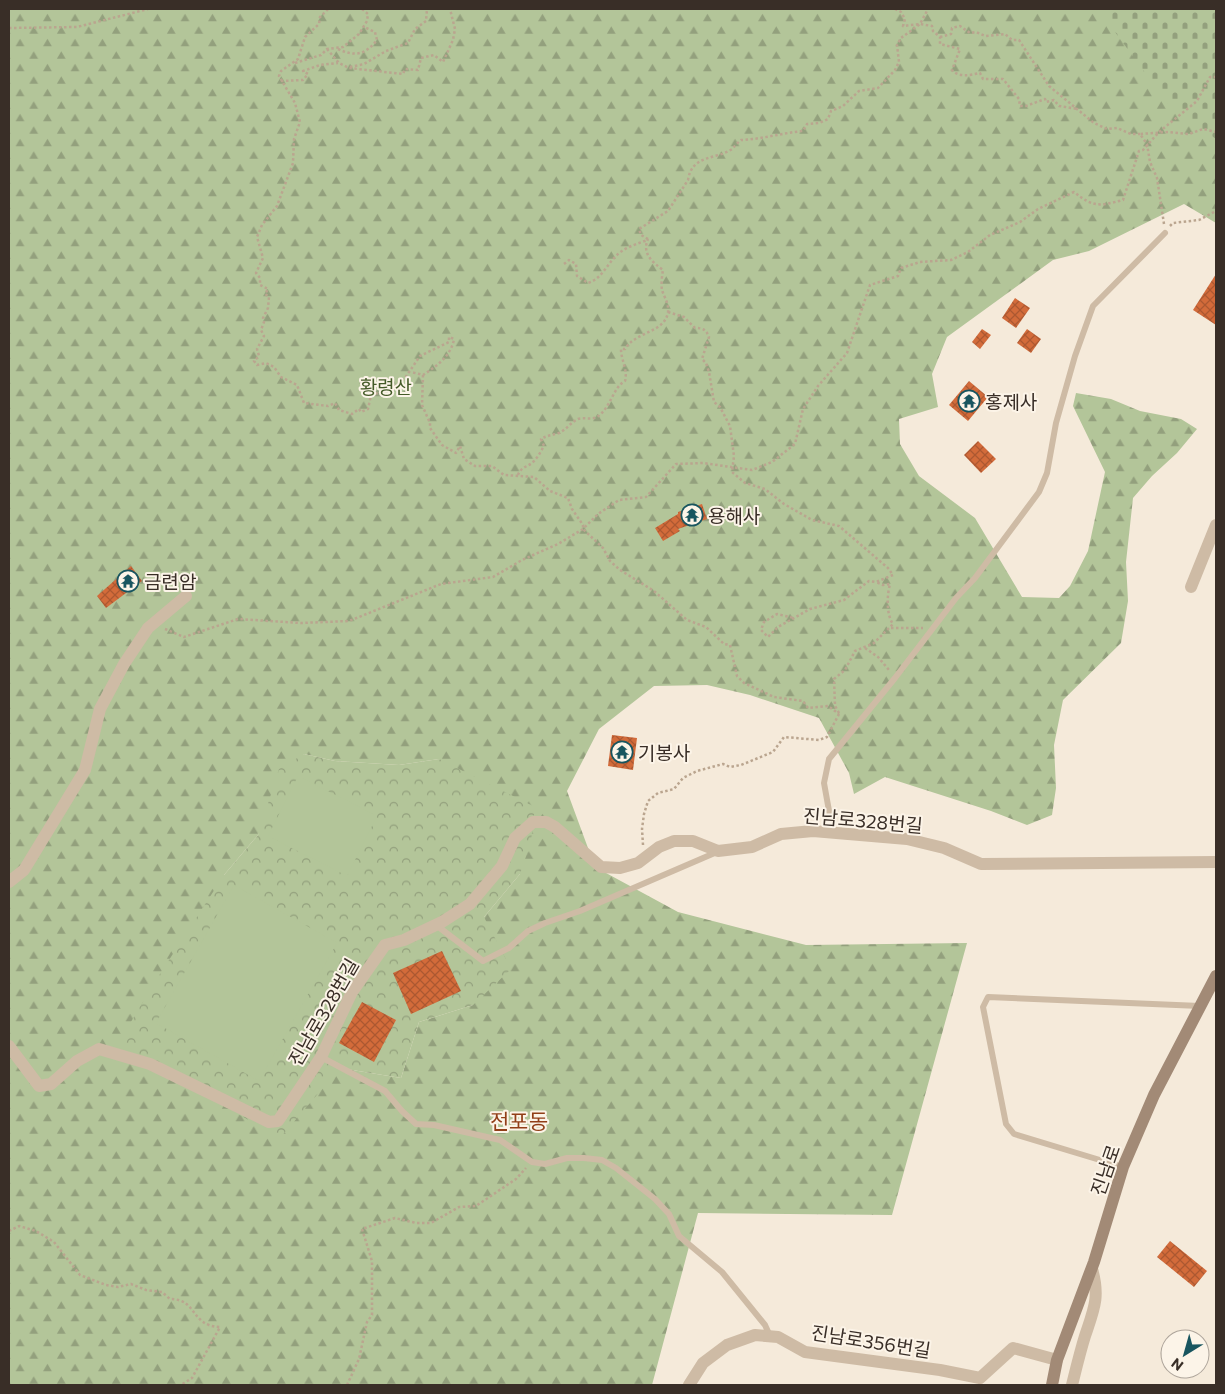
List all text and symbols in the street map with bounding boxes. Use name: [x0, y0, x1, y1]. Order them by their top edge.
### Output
park label: 황령산: [360, 375, 412, 398]
temple icon: 홍제사: [957, 389, 981, 413]
place label: 홍제사: [985, 390, 1037, 413]
temple icon: 용해사: [680, 503, 704, 527]
place label: 용해사: [708, 504, 760, 527]
temple icon: 금련암: [116, 569, 140, 593]
place label: 금련암: [144, 570, 197, 593]
temple icon: 기봉사: [610, 740, 634, 764]
place label: 기봉사: [638, 741, 690, 764]
street label: 진남로328번길: [802, 803, 924, 837]
street label: 진남로328번길: [283, 954, 363, 1070]
district label: 전포동: [490, 1108, 548, 1133]
street label: 진남로: [1086, 1141, 1124, 1199]
street label: 진남로356번길: [810, 1320, 932, 1362]
north arrow: [1160, 1329, 1210, 1379]
text: N: [1168, 1355, 1186, 1375]

